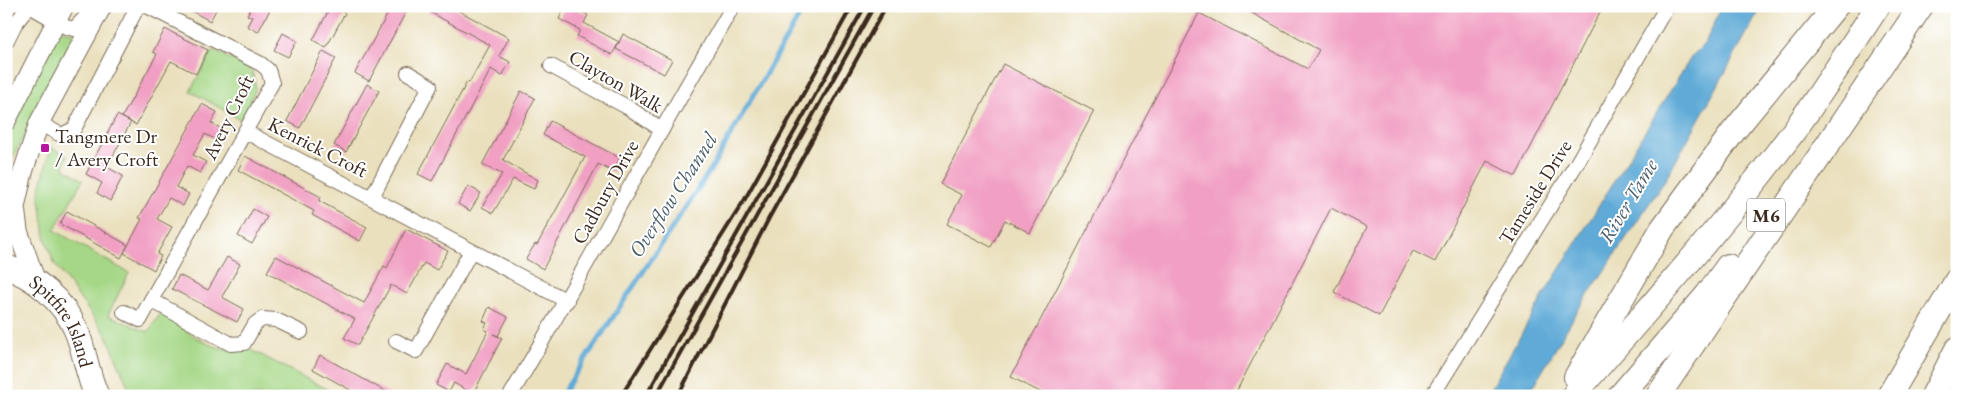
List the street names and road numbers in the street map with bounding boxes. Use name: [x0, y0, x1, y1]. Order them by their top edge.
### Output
street label: Clayton Walk: [564, 44, 668, 119]
street label: Avery Croft: [196, 70, 260, 165]
street label: Kenrick Croft: [264, 111, 373, 184]
street label: Cadbury Drive: [566, 135, 644, 249]
street label: Tameside Drive: [1493, 135, 1578, 249]
road number: M6: [1747, 198, 1785, 232]
street label: Spitfire Island: [24, 269, 100, 371]

